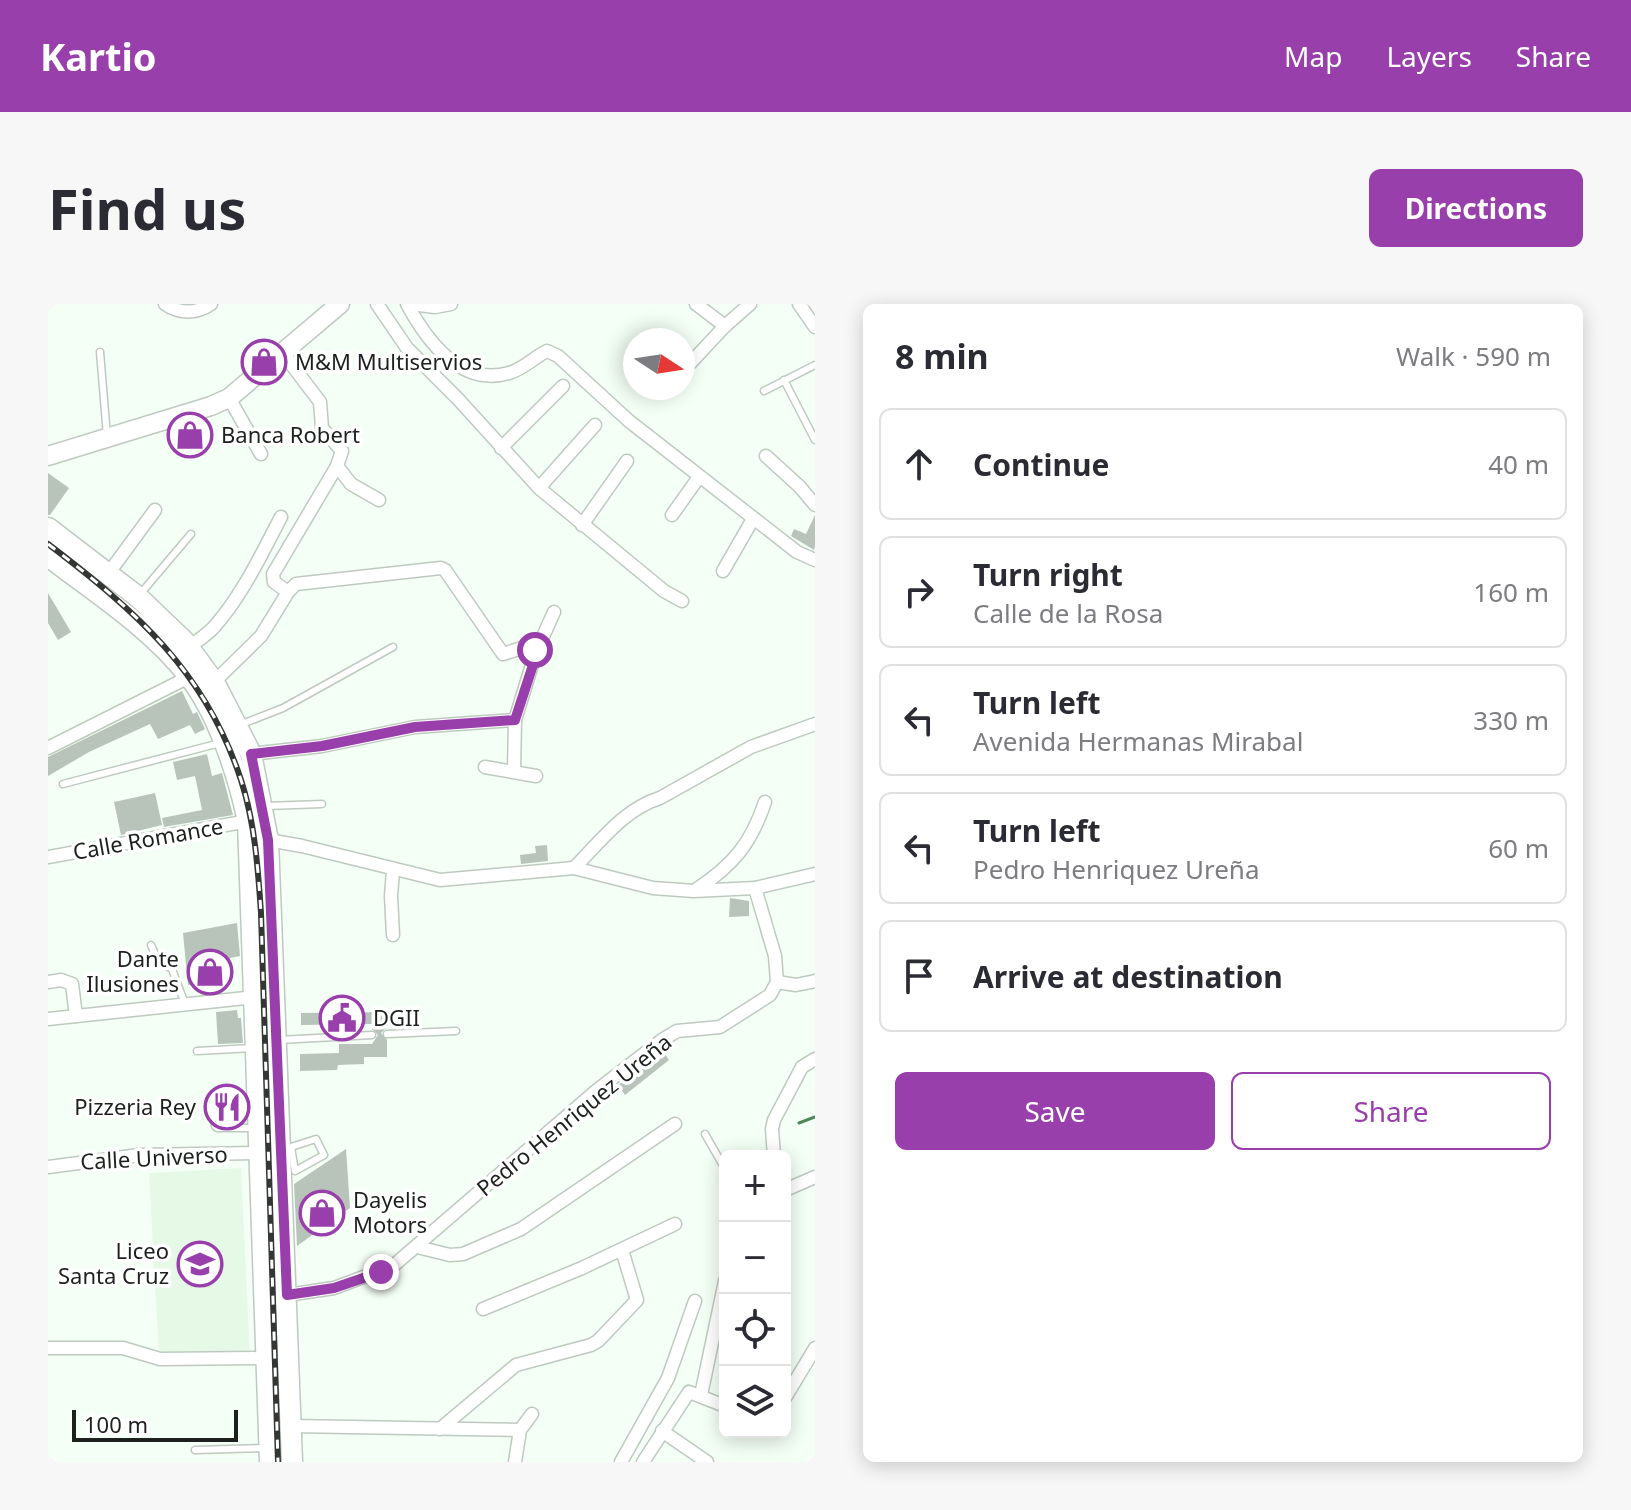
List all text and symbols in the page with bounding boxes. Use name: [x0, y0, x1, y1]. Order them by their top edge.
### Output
text: Kartio: [40, 30, 157, 82]
text: Map: [1284, 37, 1342, 75]
text: Layers: [1386, 37, 1472, 75]
text: Share: [1516, 37, 1591, 75]
button: Directions: [1369, 169, 1583, 247]
text: Find us: [48, 170, 246, 246]
north arrow: [623, 328, 695, 400]
text: 8 min: [895, 333, 989, 379]
shop icon: M&M Multiservios: [240, 338, 288, 386]
text: Walk · 590 m: [1396, 338, 1551, 374]
place label: M&M Multiservios: [295, 346, 482, 376]
shop icon: Banca Robert: [166, 411, 214, 459]
place label: Banca Robert: [221, 419, 360, 449]
icon: ahead: [897, 442, 941, 486]
text: Continue: [973, 444, 1109, 485]
text: 40 m: [1488, 446, 1549, 482]
text: Turn right: [973, 554, 1123, 595]
icon: right: [897, 570, 941, 614]
text: 160 m: [1473, 574, 1549, 610]
text: Calle de la Rosa: [973, 595, 1163, 631]
route start: [517, 632, 553, 668]
text: Turn left: [973, 682, 1101, 723]
icon: left: [897, 698, 941, 742]
text: 330 m: [1473, 702, 1549, 738]
text: Avenida Hermanas Mirabal: [973, 723, 1303, 759]
street label: Calle Romance: [70, 810, 225, 866]
text: Turn left: [973, 810, 1101, 851]
icon: left: [897, 826, 941, 870]
text: 60 m: [1488, 830, 1549, 866]
text: Pedro Henriquez Ureña: [973, 851, 1260, 887]
place label: Dante Ilusiones: [86, 943, 179, 998]
shop icon: Dante Ilusiones: [186, 948, 234, 996]
icon: arrive: [897, 954, 941, 998]
text: Arrive at destination: [973, 956, 1283, 997]
public building icon: DGII: [318, 994, 366, 1042]
place label: DGII: [373, 1002, 420, 1032]
street label: Pedro Henriquez Ureña: [470, 1026, 677, 1202]
button: Save: [895, 1072, 1215, 1150]
button: Share: [1231, 1072, 1551, 1150]
restaurant icon: Pizzeria Rey: [203, 1083, 251, 1131]
place label: Pizzeria Rey: [74, 1091, 197, 1121]
street label: Calle Universo: [79, 1138, 228, 1176]
map controls: [719, 1150, 791, 1438]
button: +: [719, 1150, 791, 1222]
place label: Dayelis Motors: [353, 1184, 427, 1239]
shop icon: Dayelis Motors: [298, 1189, 346, 1237]
button: −: [719, 1222, 791, 1294]
place label: Liceo Santa Cruz: [58, 1235, 169, 1290]
school or university icon: Liceo Santa Cruz: [176, 1240, 224, 1288]
route end: [363, 1254, 399, 1290]
button: locate: [719, 1294, 791, 1366]
button: layers: [719, 1366, 791, 1438]
scale bar: [72, 1406, 238, 1442]
text: 100 m: [84, 1409, 148, 1439]

